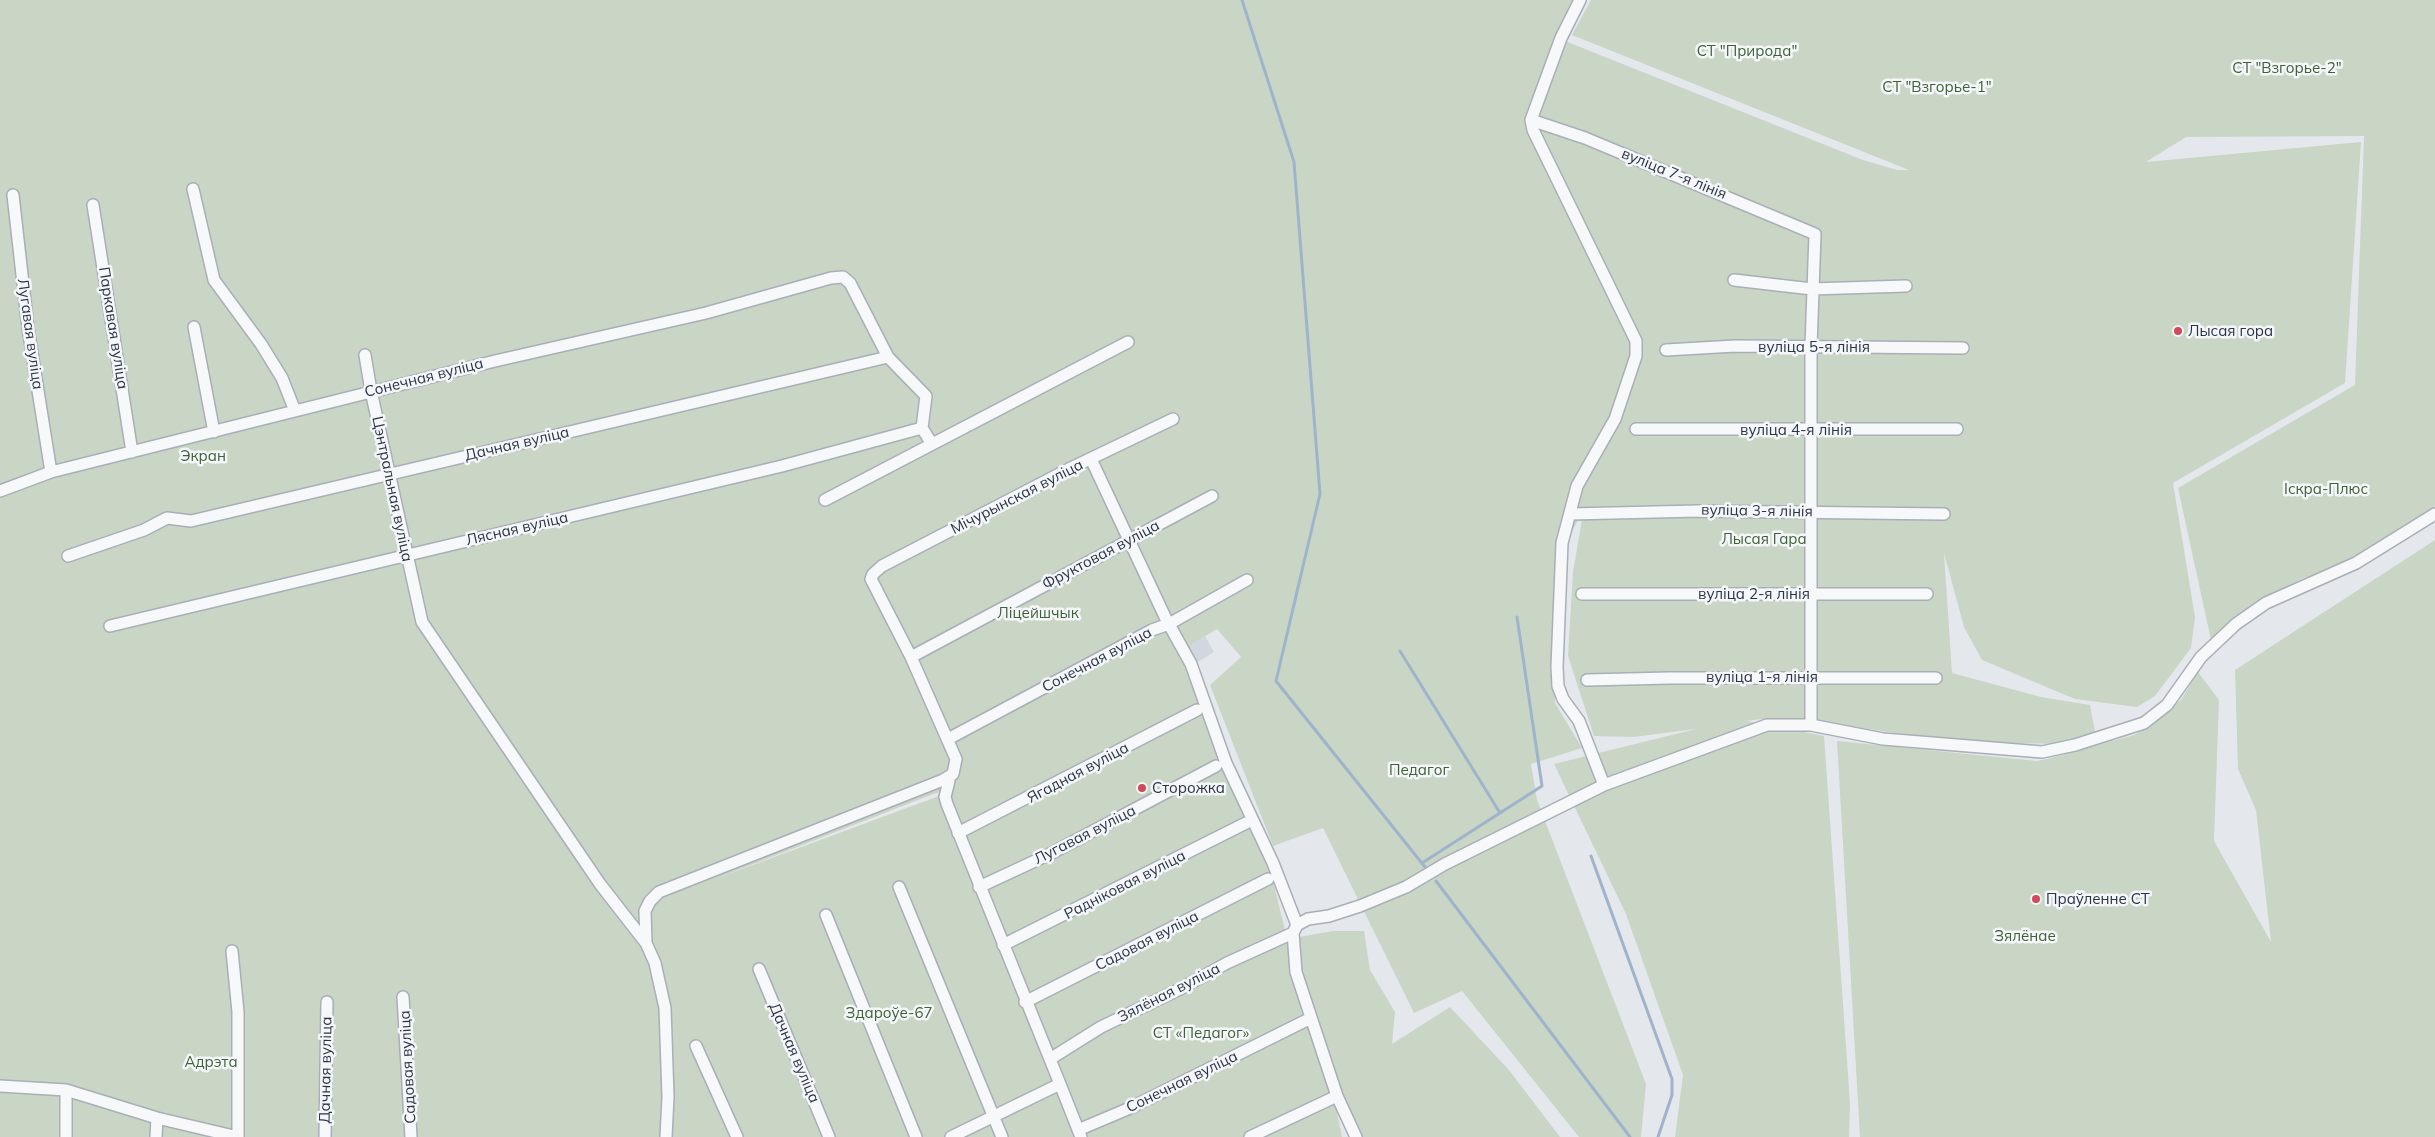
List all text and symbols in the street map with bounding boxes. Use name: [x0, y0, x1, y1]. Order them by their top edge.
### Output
park label: СТ "Природа": [1697, 42, 1797, 60]
park label: СТ "Взгорье-2": [2232, 59, 2342, 77]
park label: СТ "Взгорье-1": [1882, 78, 1992, 96]
street label: вуліца 7-я лінія: [1619, 145, 1729, 203]
street label: Паркавая вуліца: [94, 266, 132, 390]
street label: Лугавая вуліца: [13, 277, 47, 391]
place label: Лысая гора: [2188, 322, 2273, 340]
marker: Лысая гора: [2172, 325, 2184, 337]
street label: вуліца 5-я лінія: [1758, 338, 1870, 356]
street label: Сонечная вуліца: [363, 355, 485, 401]
street label: Цэнтральная вуліца: [368, 415, 416, 563]
street label: вуліца 4-я лінія: [1740, 421, 1852, 439]
street label: Дачная вуліца: [463, 423, 571, 465]
park label: Экран: [180, 447, 226, 465]
street label: Мічурынская вуліца: [948, 456, 1086, 538]
park label: Іскра-Плюс: [2284, 480, 2368, 498]
street label: вуліца 3-я лінія: [1701, 501, 1813, 521]
street label: Лясная вуліца: [464, 508, 570, 550]
street label: Фруктовая вуліца: [1039, 516, 1163, 594]
park label: Лысая Гара: [1721, 530, 1807, 548]
street label: вуліца 2-я лінія: [1698, 585, 1810, 603]
park label: Ліцейшчык: [997, 604, 1079, 622]
street label: Сонечная вуліца: [1039, 623, 1155, 697]
street label: вуліца 1-я лінія: [1706, 668, 1818, 686]
street label: Ягадная вуліца: [1024, 739, 1132, 807]
park label: Педагог: [1389, 761, 1449, 779]
place label: Сторожка: [1152, 779, 1225, 797]
marker: Сторожка: [1136, 782, 1148, 794]
street label: Лугавая вуліца: [1031, 802, 1139, 868]
street label: Радніковая вуліца: [1061, 847, 1189, 923]
place label: Праўленне СТ: [2046, 890, 2150, 908]
marker: Праўленне СТ: [2030, 893, 2042, 905]
street label: Садовая вуліца: [1092, 907, 1202, 975]
park label: Зялёнае: [1994, 927, 2056, 945]
street label: Зялёная вуліца: [1115, 959, 1223, 1027]
street label: Дачная вуліца: [765, 1000, 823, 1106]
park label: Здароўе-67: [846, 1004, 932, 1022]
street label: Садовая вуліца: [396, 1010, 420, 1124]
street label: Дачная вуліца: [316, 1016, 336, 1124]
park label: СТ «Педагог»: [1153, 1024, 1249, 1042]
street label: Сонечная вуліца: [1123, 1047, 1241, 1117]
park label: Адрэта: [184, 1053, 238, 1071]

